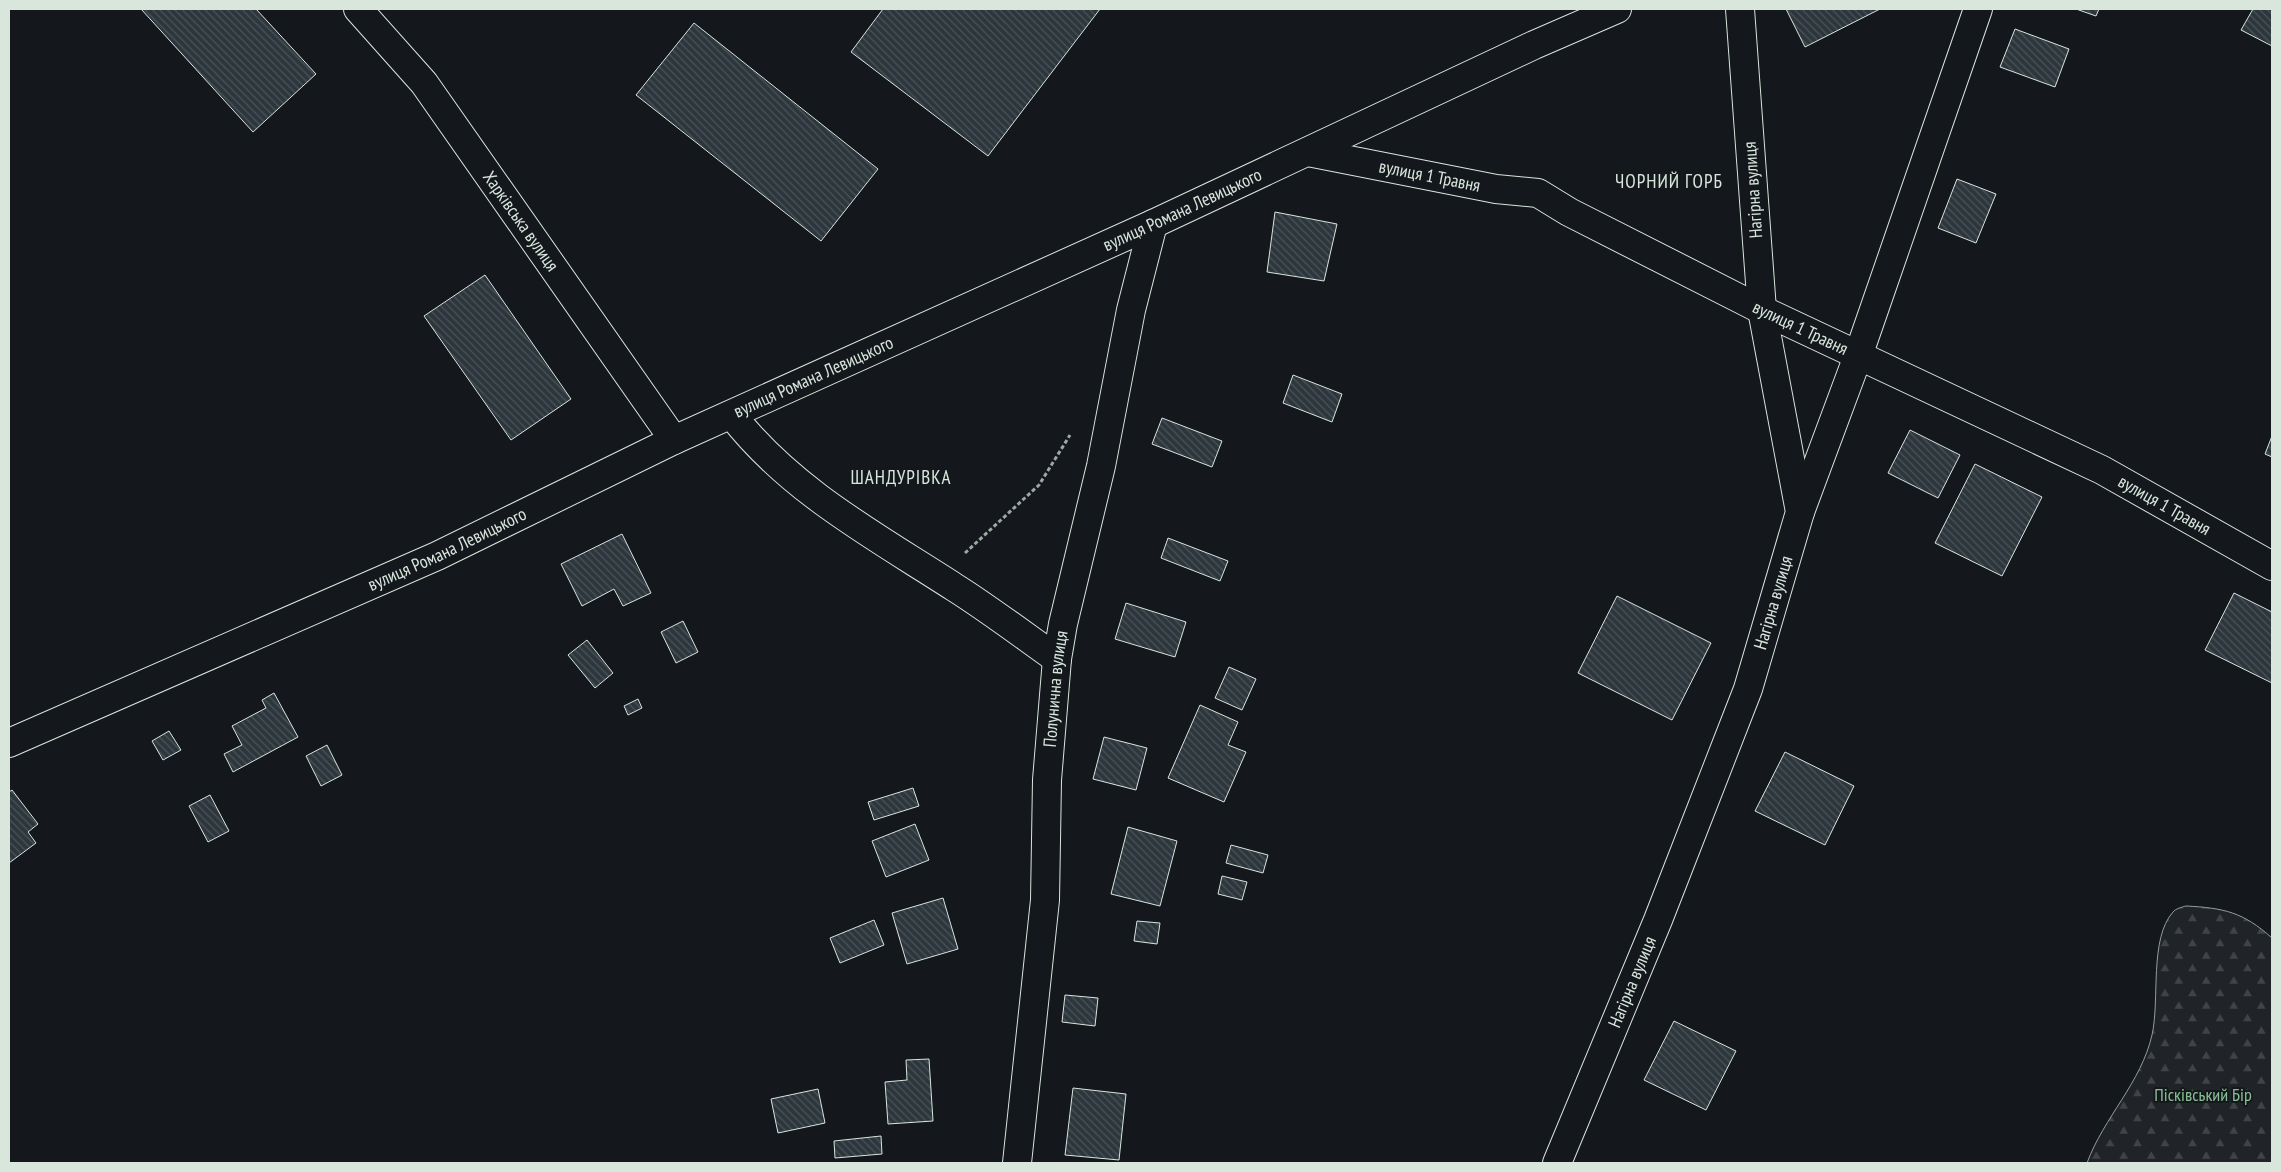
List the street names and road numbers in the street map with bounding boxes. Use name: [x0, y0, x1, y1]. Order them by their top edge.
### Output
street label: Нагірна вулиця: [1738, 141, 1767, 239]
street label: вулиця 1 Травня: [1377, 154, 1482, 197]
street label: вулиця Романа Левицького: [1099, 162, 1266, 256]
street label: Харківська вулиця: [478, 166, 564, 276]
street label: вулиця 1 Травня: [1749, 295, 1852, 360]
street label: вулиця Романа Левицького: [730, 331, 897, 423]
street label: вулиця 1 Травня: [2114, 469, 2215, 540]
street label: вулиця Романа Левицького: [364, 502, 530, 596]
street label: Нагірна вулиця: [1748, 553, 1798, 652]
street label: Полунична вулиця: [1038, 629, 1073, 748]
street label: Нагірна вулиця: [1603, 933, 1661, 1031]

